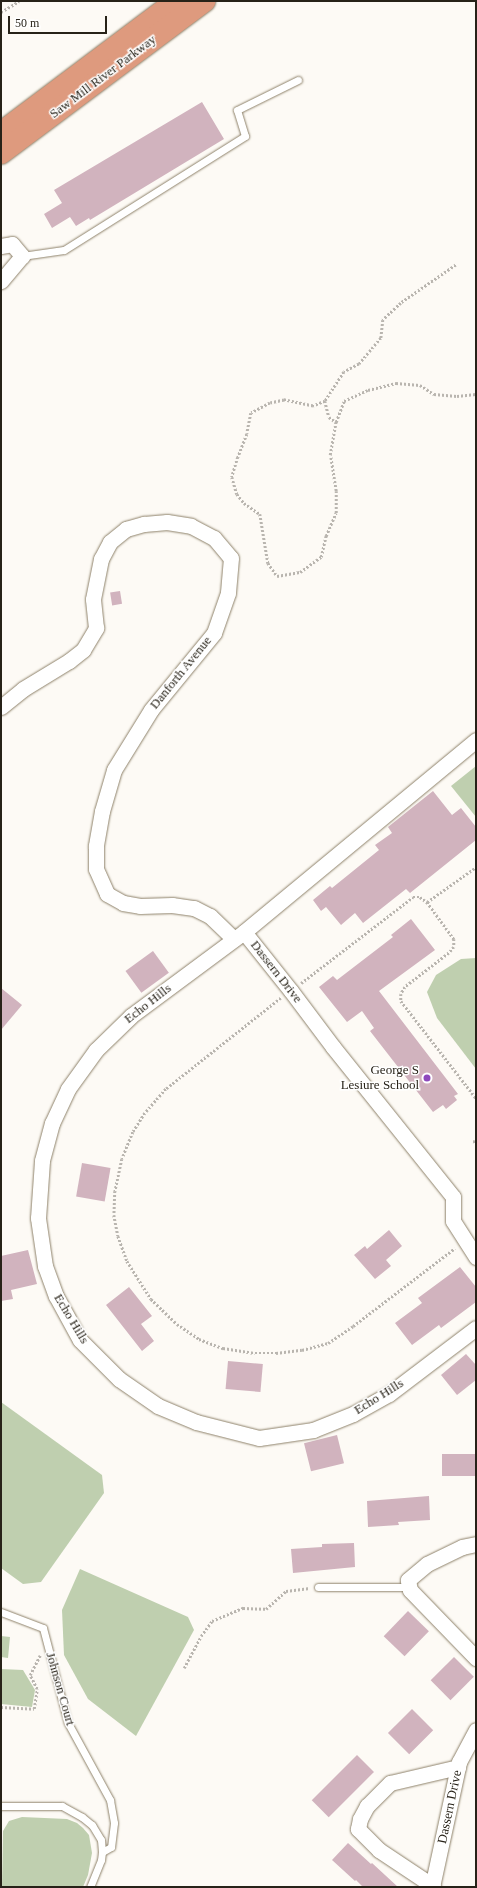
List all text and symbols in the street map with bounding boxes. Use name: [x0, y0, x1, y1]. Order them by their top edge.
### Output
scale bar: [10, 8, 109, 34]
text: 50 m: [15, 16, 39, 30]
street label: Saw Mill River Parkway: [47, 32, 159, 122]
street label: Danforth Avenue: [147, 633, 215, 713]
street label: Dassern Drive: [247, 938, 305, 1006]
street label: Echo Hills: [121, 981, 175, 1027]
place label: George S Lesiure School: [341, 1063, 419, 1094]
marker: George S Lesiure School: [422, 1073, 432, 1083]
street label: Echo Hills: [50, 1291, 92, 1347]
street label: Echo Hills: [351, 1376, 407, 1418]
street label: Johnson Court: [42, 1651, 78, 1727]
street label: Dassern Drive: [435, 1769, 465, 1845]

